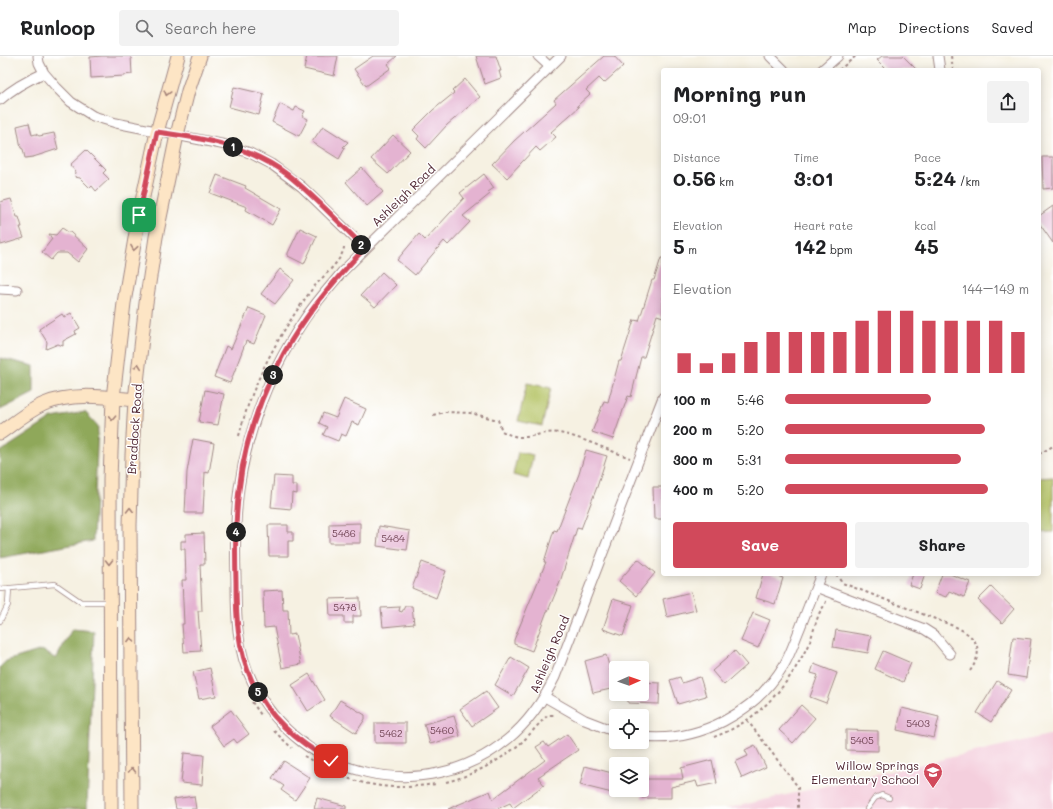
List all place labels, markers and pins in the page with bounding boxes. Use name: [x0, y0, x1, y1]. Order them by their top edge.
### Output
pin: 1: [223, 137, 243, 157]
pin: [122, 198, 156, 232]
pin: 2: [351, 235, 371, 255]
pin: 3: [263, 365, 283, 385]
pin: 4: [226, 522, 246, 542]
pin: 5: [248, 682, 268, 702]
pin: [314, 744, 348, 778]
place label: Willow Springs Elementary School: [811, 757, 919, 787]
school or university icon: Willow Springs Elementary School: [922, 761, 944, 789]

